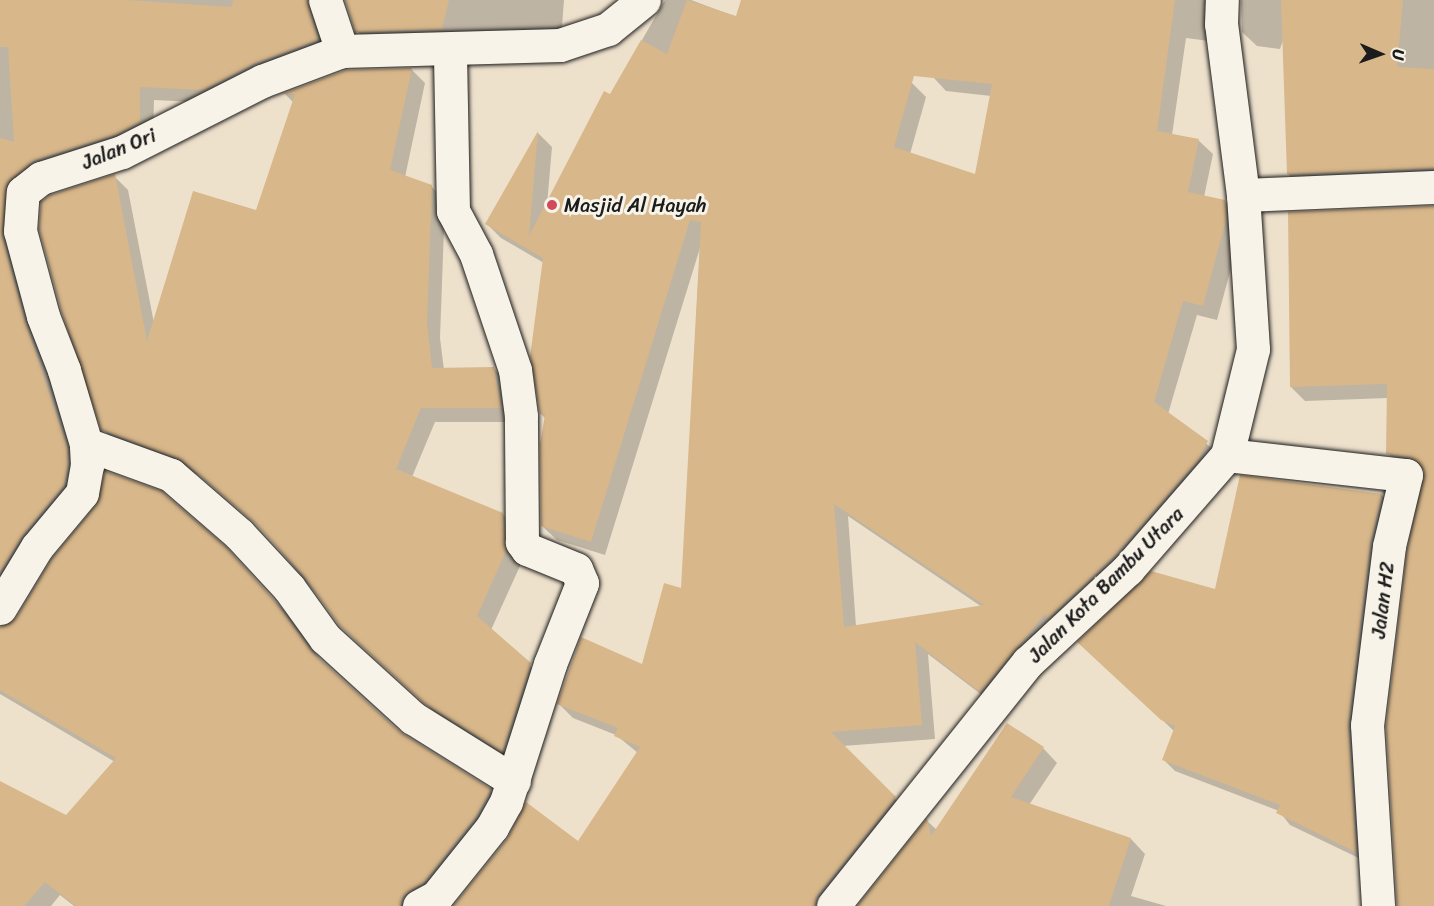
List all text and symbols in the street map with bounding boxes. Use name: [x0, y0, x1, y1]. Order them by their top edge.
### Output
north arrow: [1350, 24, 1410, 84]
text: U: [1384, 49, 1413, 60]
street label: Jalan Ori: [78, 123, 160, 175]
place label: Masjid Al Hayah: [564, 193, 706, 217]
marker: Masjid Al Hayah: [545, 198, 559, 212]
street label: Jalan Kota Bambu Utara: [1022, 501, 1190, 669]
street label: Jalan H2: [1366, 560, 1400, 640]

